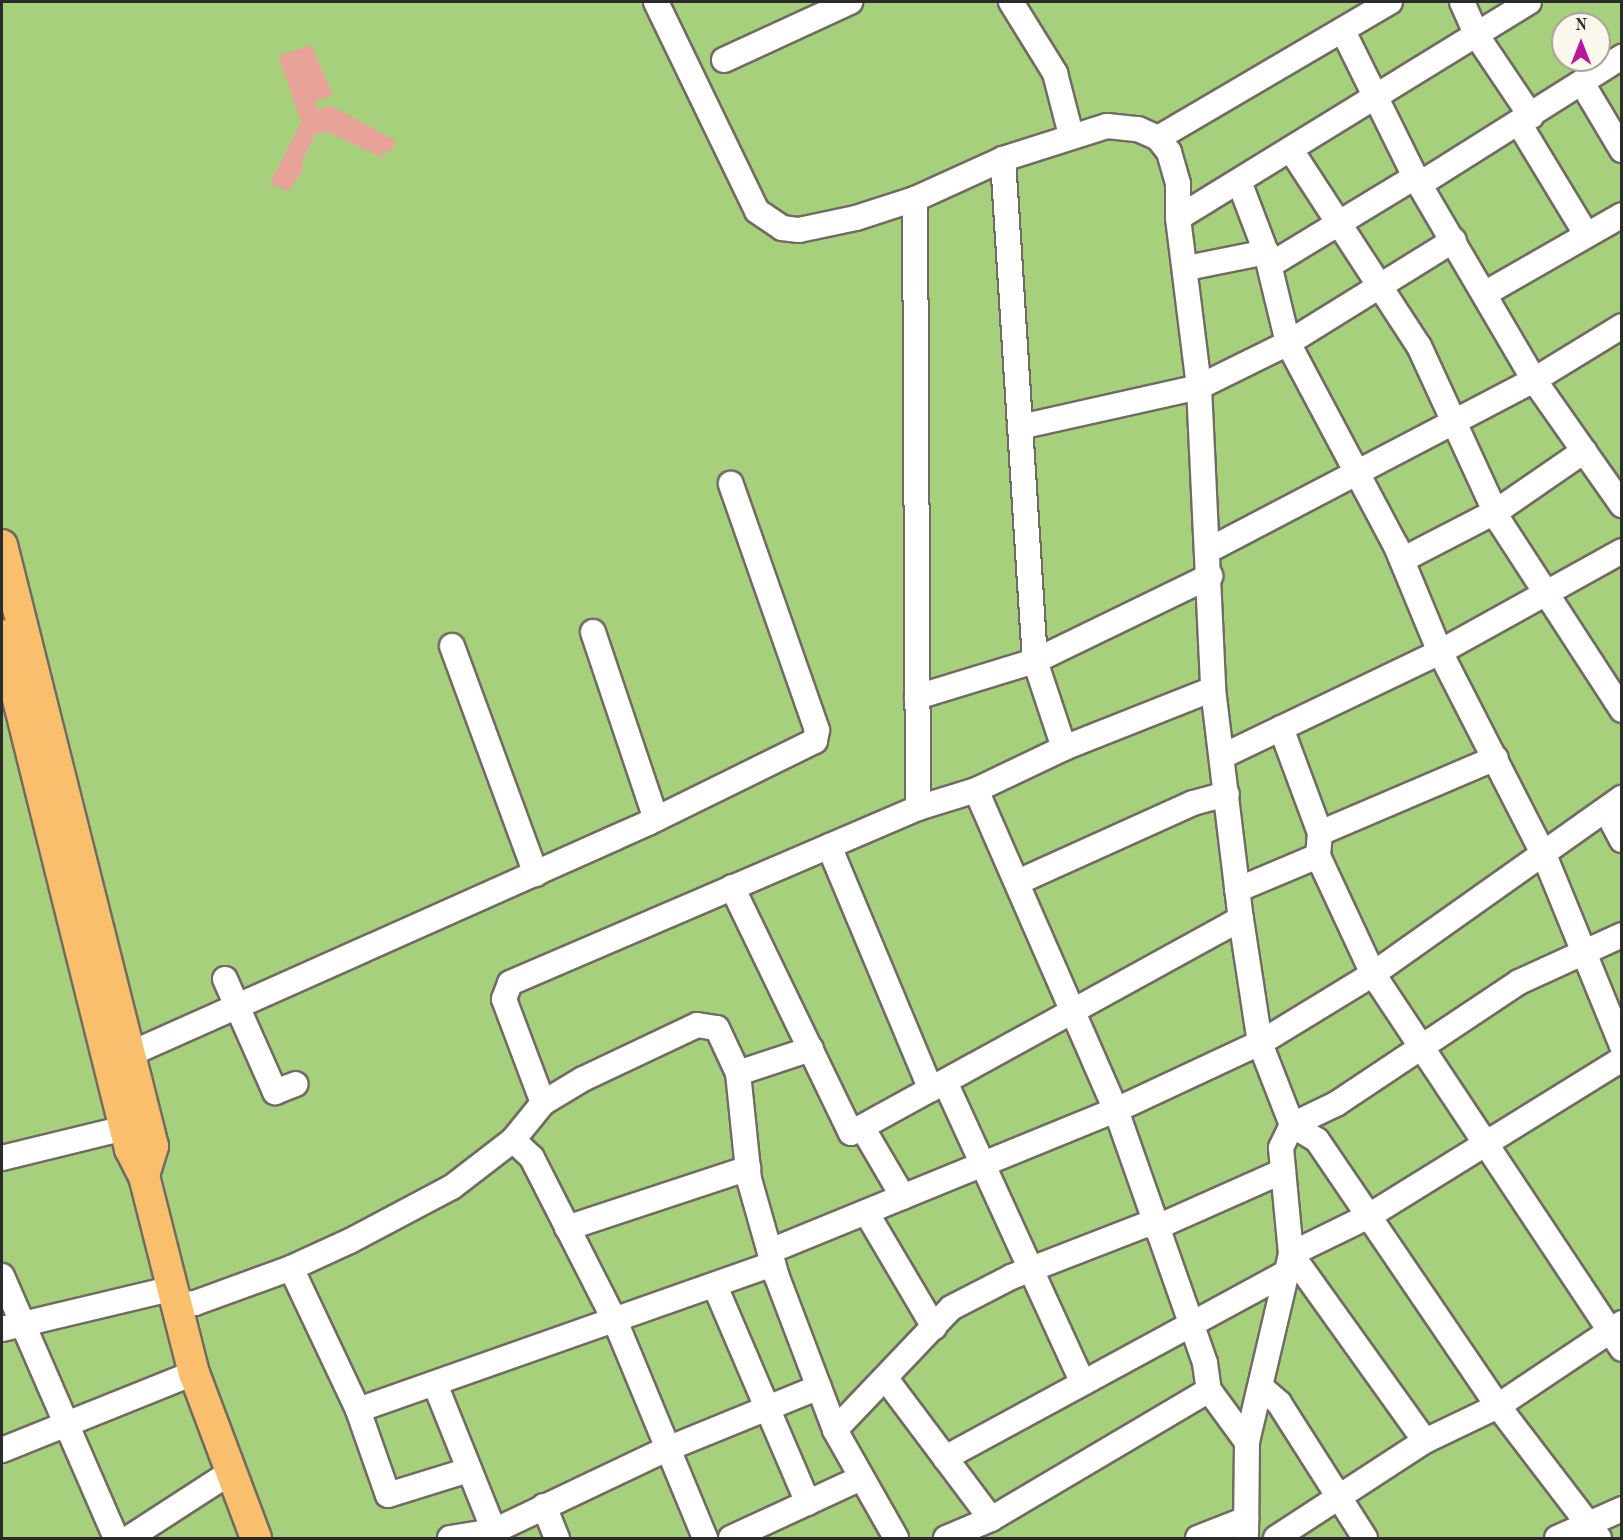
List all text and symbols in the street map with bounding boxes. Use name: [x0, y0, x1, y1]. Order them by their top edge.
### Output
north arrow: [1551, 12, 1611, 72]
text: N: [1575, 18, 1587, 34]

